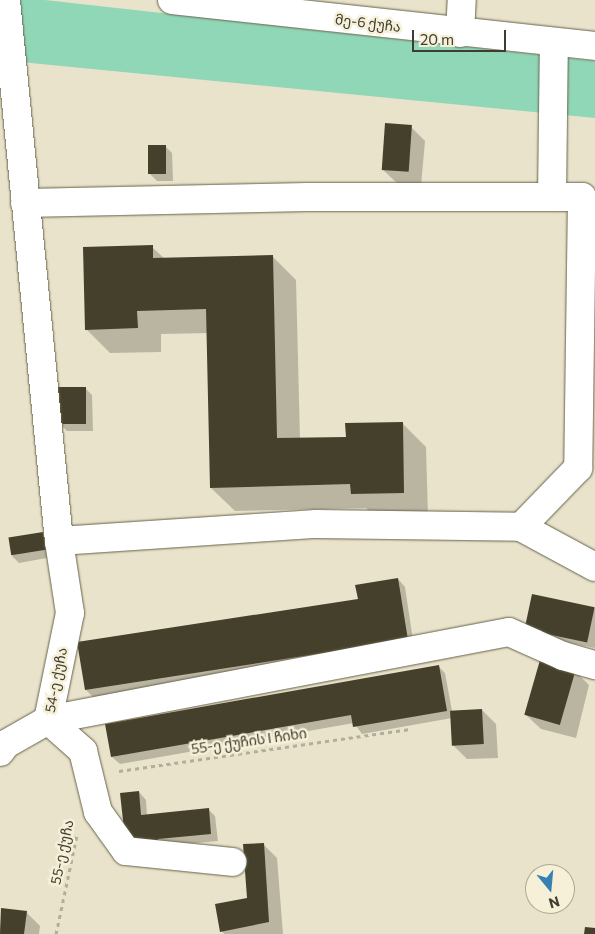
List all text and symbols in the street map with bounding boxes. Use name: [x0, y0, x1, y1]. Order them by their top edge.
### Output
street label: მე-6 ქუჩა: [334, 11, 402, 35]
scale bar: [415, 20, 509, 52]
text: 20 m: [420, 30, 454, 48]
street label: 54-ე ქუჩა: [41, 646, 71, 714]
street label: 55-ე ქუჩის I ჩიხი: [190, 725, 308, 757]
street label: 55-ე ქუჩა: [47, 818, 77, 886]
north arrow: [525, 864, 575, 914]
text: N: [547, 893, 562, 913]

